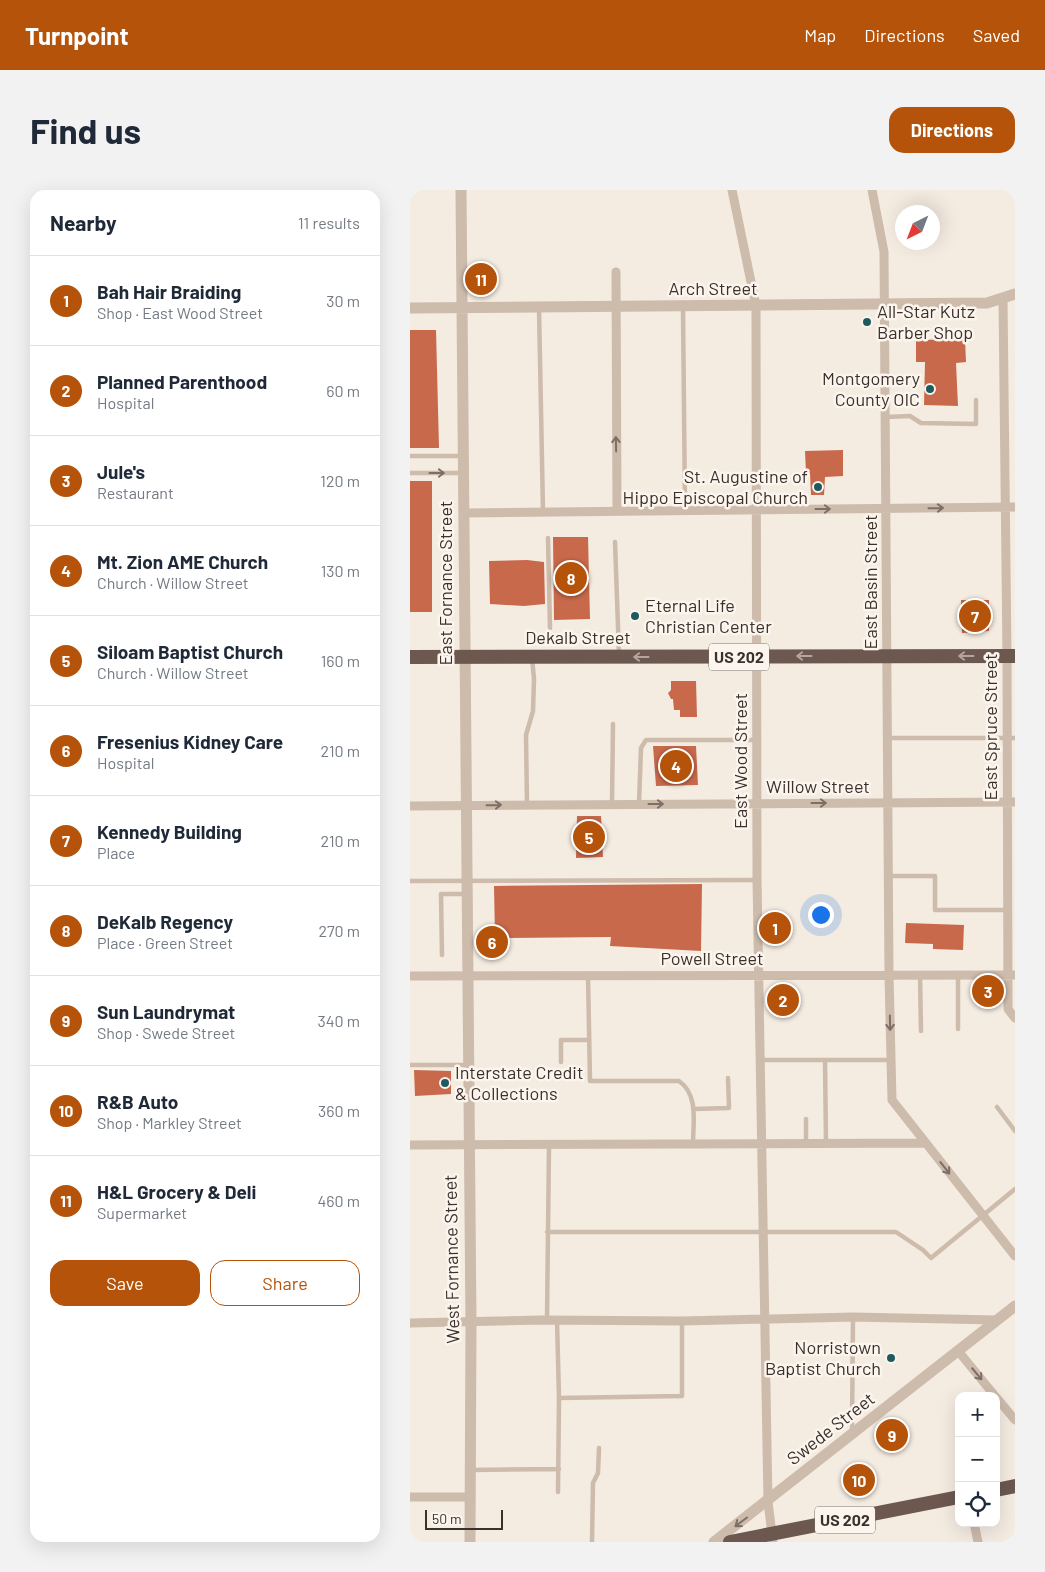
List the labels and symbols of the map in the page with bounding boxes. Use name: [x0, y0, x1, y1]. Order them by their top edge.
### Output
north arrow: [895, 205, 940, 250]
pin: 11: [465, 260, 497, 298]
street label: Arch Street: [668, 277, 758, 299]
place label: All-Star Kutz Barber Shop: [877, 300, 975, 343]
marker: All-Star Kutz Barber Shop: [861, 316, 873, 328]
place label: Montgomery County OIC: [822, 367, 920, 410]
marker: Montgomery County OIC: [924, 383, 936, 395]
one-way arrow: [611, 436, 621, 452]
place label: St. Augustine of Hippo Episcopal Church: [623, 465, 808, 508]
one-way arrow: [428, 468, 445, 478]
marker: St. Augustine of Hippo Episcopal Church: [812, 481, 824, 493]
street label: East Fornance Street: [434, 501, 456, 665]
one-way arrow: [814, 504, 831, 514]
one-way arrow: [927, 504, 943, 513]
street label: East Basin Street: [859, 515, 881, 649]
pin: 8: [555, 559, 587, 597]
place label: Eternal Life Christian Center: [645, 594, 772, 637]
pin: 7: [959, 597, 991, 635]
marker: Eternal Life Christian Center: [629, 610, 641, 622]
street label: Dekalb Street: [525, 626, 631, 648]
road number: US 202: [709, 644, 769, 671]
one-way arrow: [796, 651, 812, 661]
one-way arrow: [959, 651, 975, 661]
one-way arrow: [634, 652, 650, 662]
street label: East Spruce Street: [979, 653, 1001, 801]
street label: East Wood Street: [729, 693, 751, 829]
pin: 4: [660, 747, 692, 785]
street label: Willow Street: [766, 775, 870, 797]
one-way arrow: [810, 798, 826, 808]
one-way arrow: [648, 799, 664, 809]
one-way arrow: [485, 801, 501, 810]
pin: 5: [573, 818, 605, 856]
your location: [808, 902, 834, 928]
pin: 1: [759, 909, 791, 947]
pin: 6: [476, 923, 508, 961]
street label: Powell Street: [660, 947, 764, 969]
pin: 3: [972, 972, 1004, 1010]
pin: 2: [767, 981, 799, 1019]
one-way arrow: [885, 1015, 895, 1031]
place label: Interstate Credit & Collections: [455, 1061, 583, 1104]
marker: Interstate Credit & Collections: [439, 1077, 451, 1089]
one-way arrow: [939, 1161, 950, 1174]
street label: West Fornance Street: [439, 1174, 463, 1344]
place label: Norristown Baptist Church: [765, 1336, 881, 1379]
marker: Norristown Baptist Church: [885, 1352, 897, 1364]
one-way arrow: [971, 1367, 983, 1380]
street label: Swede Street: [782, 1387, 879, 1469]
pin: 9: [876, 1416, 908, 1454]
pin: 10: [843, 1461, 875, 1499]
road number: US 202: [815, 1506, 875, 1534]
scale bar: [425, 1507, 502, 1530]
one-way arrow: [734, 1517, 748, 1527]

